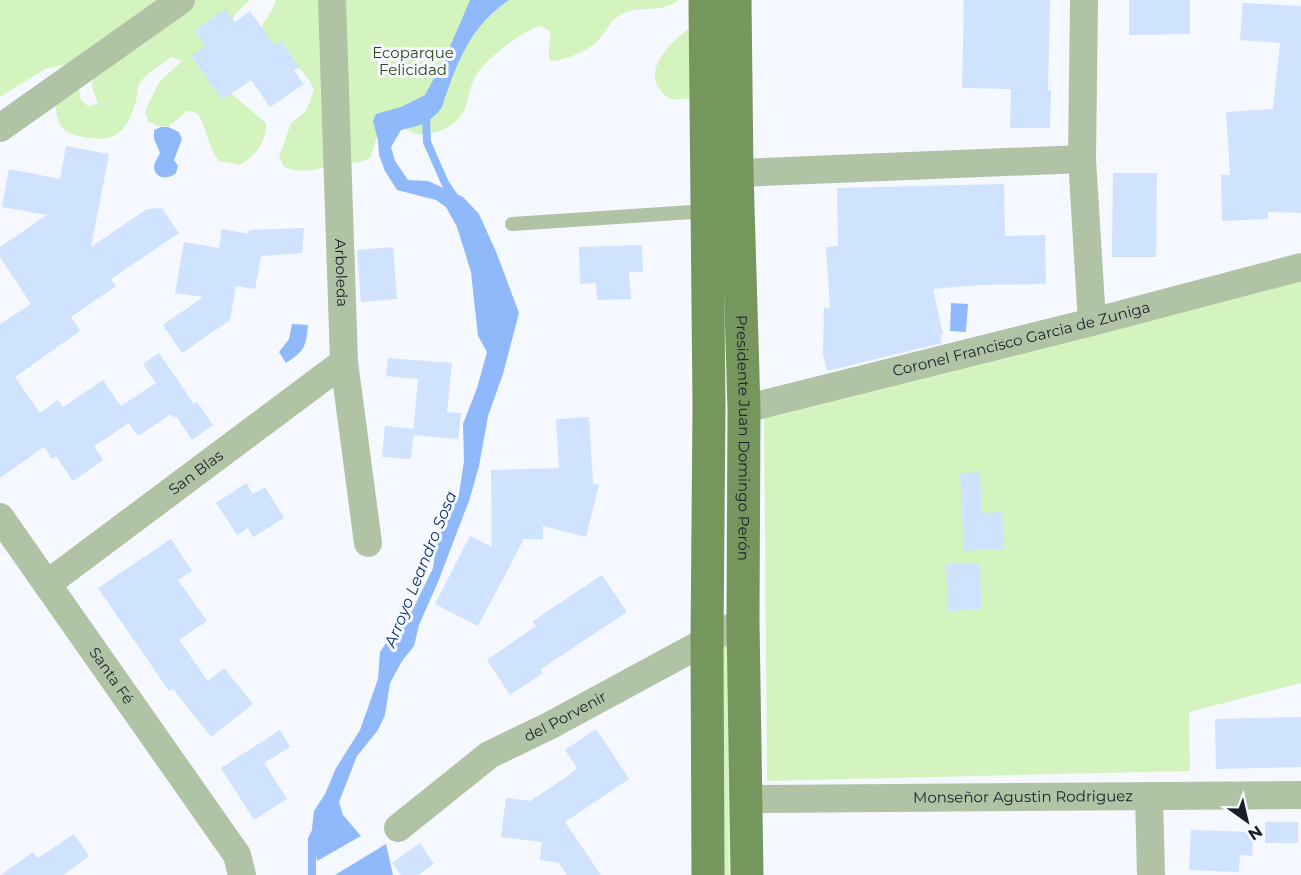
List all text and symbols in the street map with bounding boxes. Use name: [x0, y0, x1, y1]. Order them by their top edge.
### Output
park label: Ecoparque Felicidad: [372, 43, 454, 79]
street label: Arboleda: [331, 238, 352, 307]
street label: Coronel Francisco Garcia de Zuniga: [890, 297, 1152, 381]
street label: Presidente Juan Domingo Perón: [732, 315, 754, 561]
street label: San Blas: [164, 446, 227, 499]
water label: Arroyo Leandro Sosa: [380, 488, 461, 651]
street label: Santa Fé: [85, 643, 138, 708]
street label: del Porvenir: [521, 687, 610, 746]
street label: Monseñor Agustin Rodriguez: [913, 786, 1133, 807]
north arrow: [1217, 791, 1277, 851]
text: N: [1244, 822, 1266, 845]

